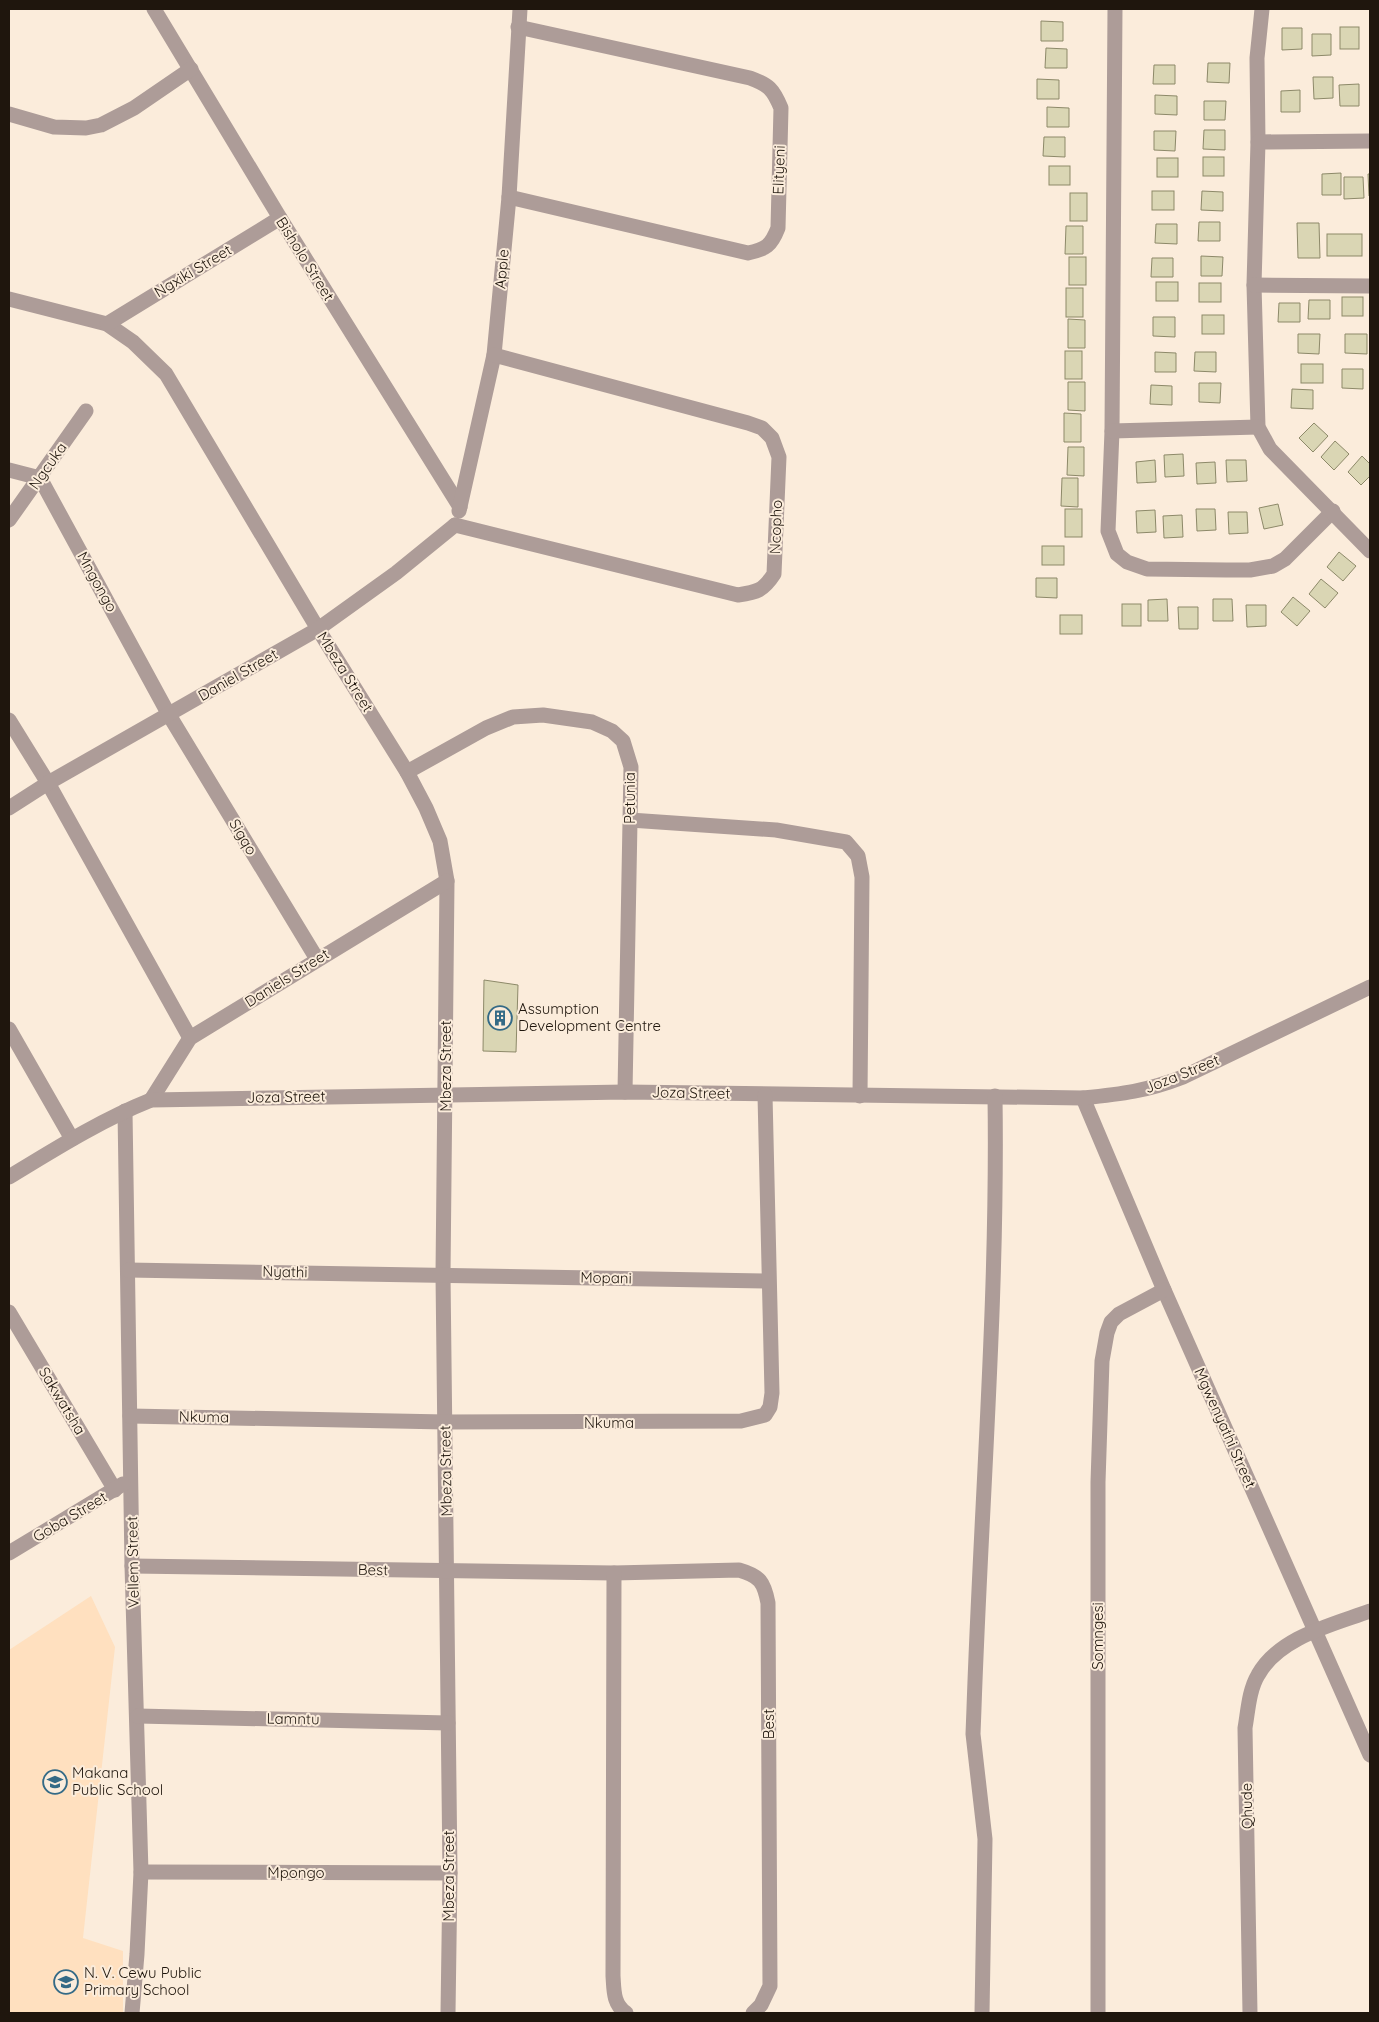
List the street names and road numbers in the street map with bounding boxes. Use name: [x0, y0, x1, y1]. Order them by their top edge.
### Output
street label: Elityeni: [768, 145, 789, 195]
street label: Bisholo Street: [272, 213, 339, 304]
street label: Ngxiki Street: [151, 240, 235, 301]
street label: Apple: [490, 248, 513, 290]
street label: Ngcuka: [25, 438, 71, 493]
street label: Ncopho: [765, 499, 786, 555]
street label: Mngongo: [73, 548, 122, 615]
street label: Mbeza Street: [313, 628, 378, 716]
street label: Daniel Street: [195, 644, 281, 705]
street label: Petunia: [620, 772, 639, 824]
street label: Sigqo: [225, 815, 262, 858]
street label: Daniels Street: [241, 944, 332, 1011]
street label: Mbeza Street: [436, 1020, 455, 1112]
street label: Joza Street: [1142, 1050, 1222, 1097]
street label: Joza Street: [651, 1082, 731, 1103]
street label: Joza Street: [246, 1086, 326, 1107]
street label: Nyathi: [262, 1262, 308, 1281]
street label: Mopani: [580, 1268, 632, 1287]
street label: Sakwatsha: [35, 1363, 90, 1438]
street label: Mgwenyathi Street: [1190, 1365, 1261, 1491]
street label: Nkuma: [179, 1407, 229, 1426]
street label: Nkuma: [584, 1413, 634, 1432]
street label: Mbeza Street: [435, 1425, 456, 1517]
street label: Goba Street: [29, 1487, 110, 1546]
street label: Vellem Street: [122, 1516, 143, 1608]
street label: Best: [358, 1560, 388, 1579]
street label: Somngesi: [1088, 1602, 1107, 1670]
street label: Lamntu: [266, 1709, 320, 1728]
street label: Best: [759, 1709, 778, 1739]
street label: Qhude: [1237, 1783, 1256, 1829]
street label: Mbeza Street: [439, 1830, 458, 1922]
street label: Mpongo: [267, 1863, 325, 1882]

